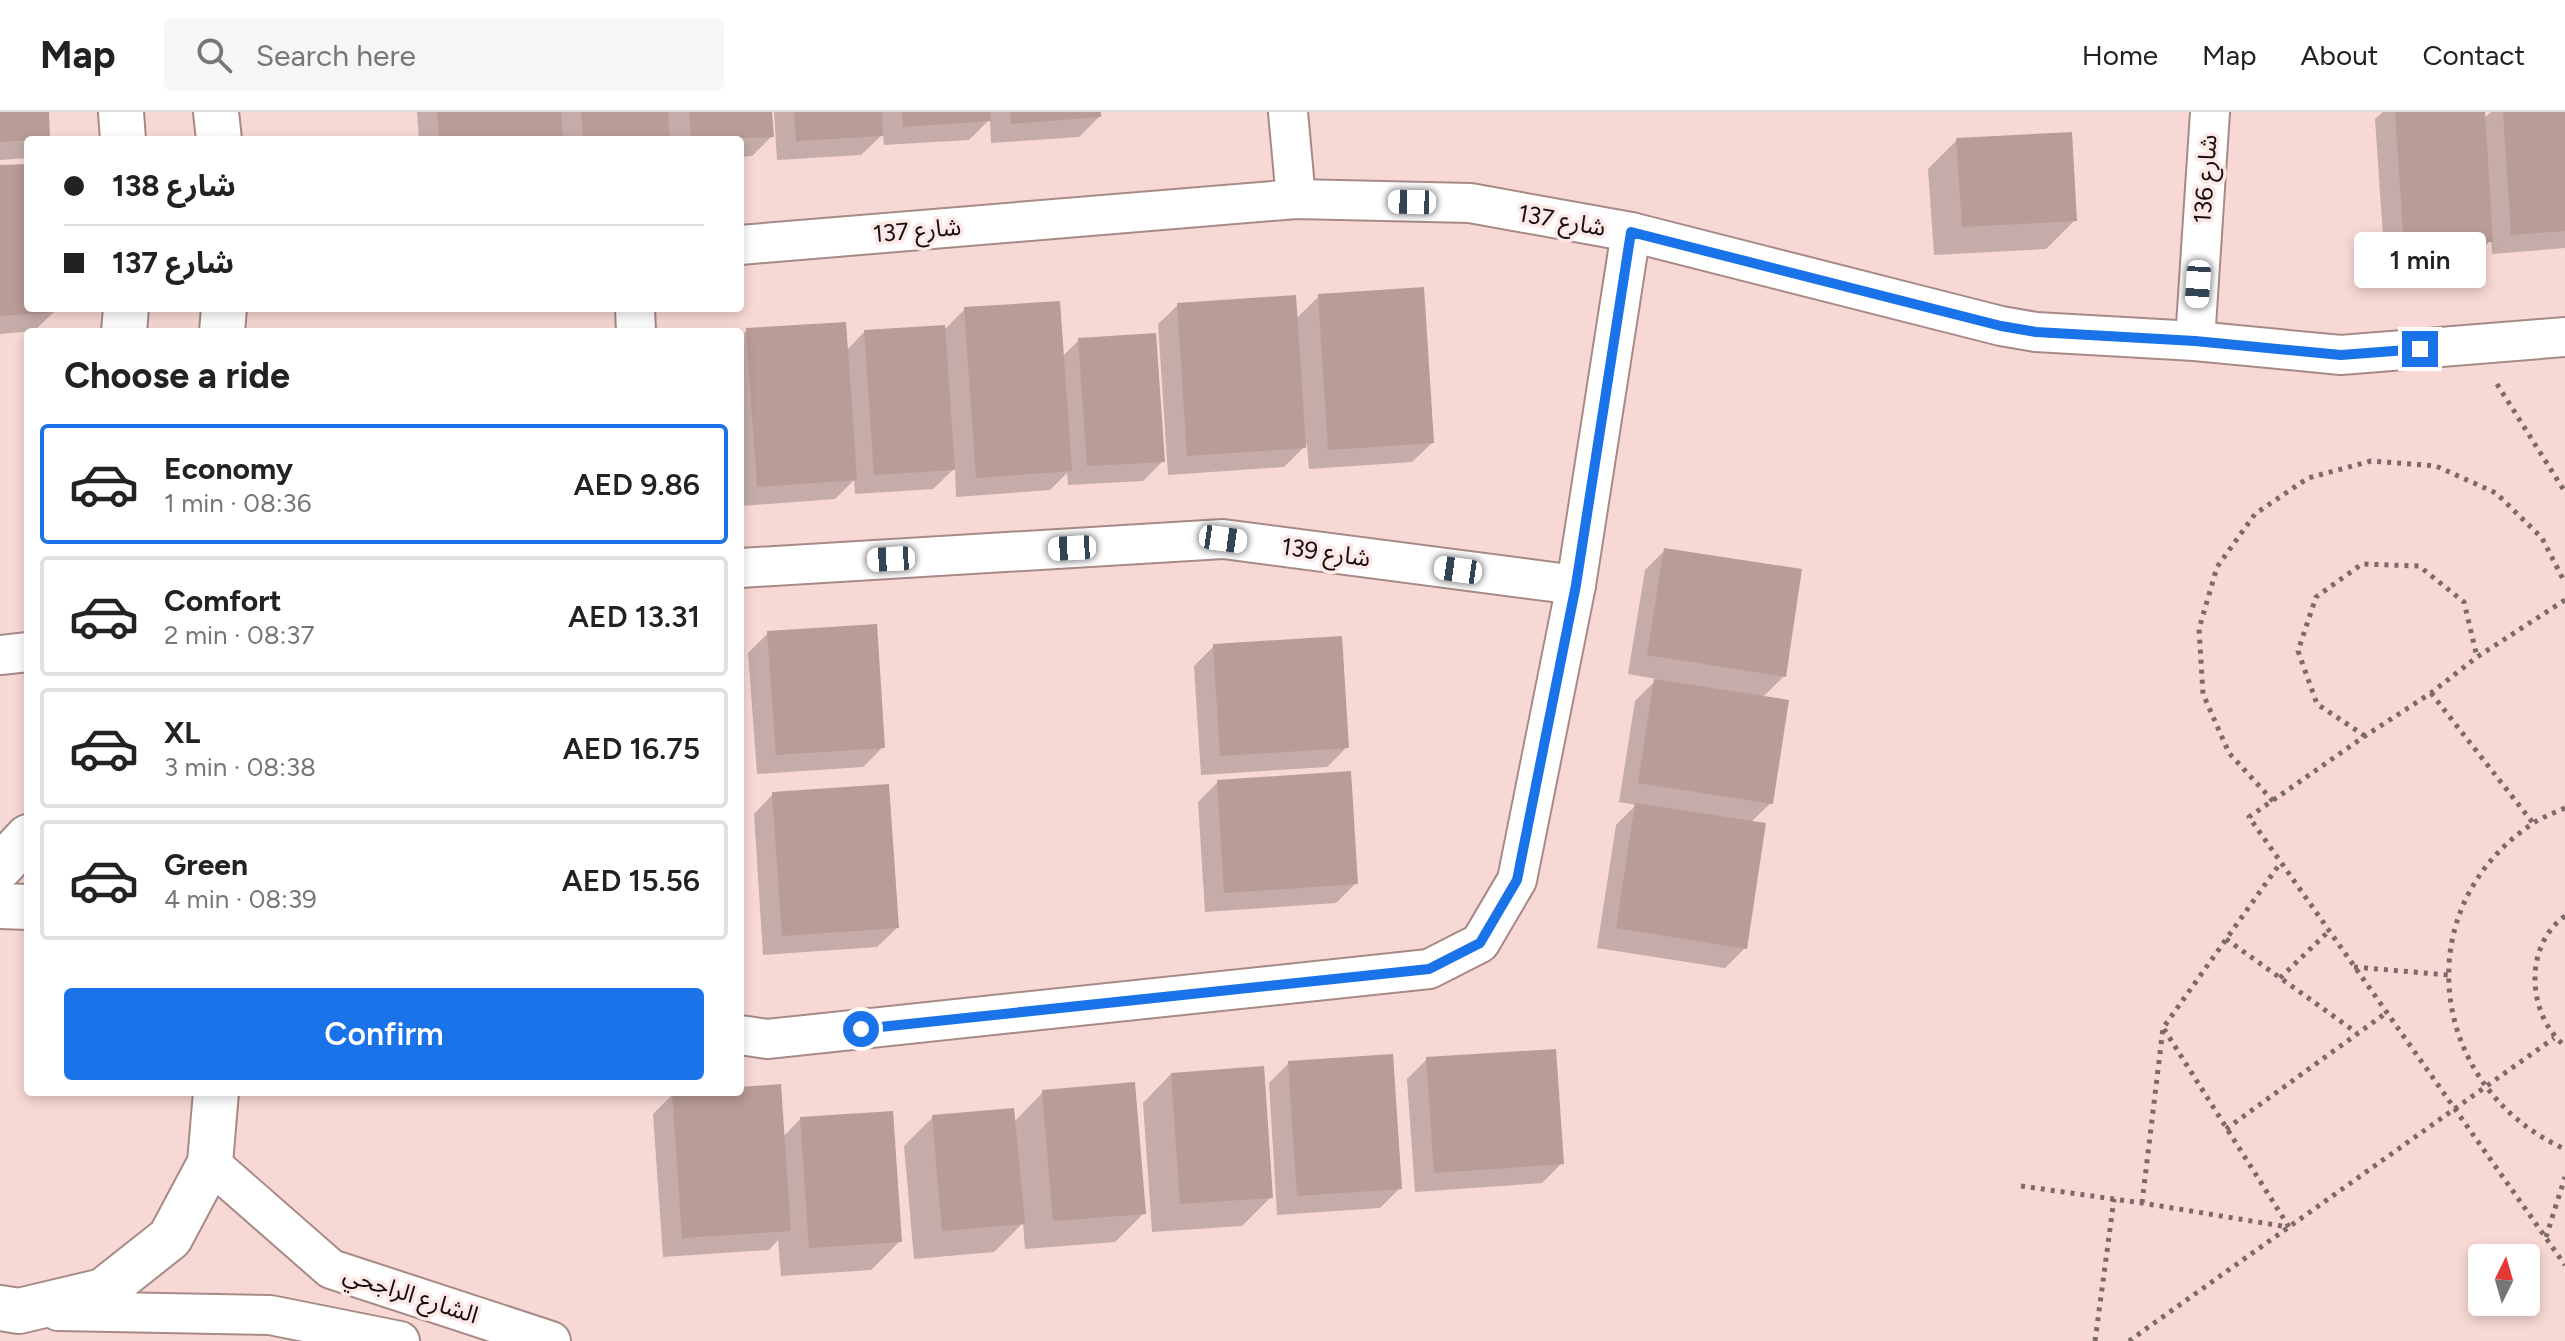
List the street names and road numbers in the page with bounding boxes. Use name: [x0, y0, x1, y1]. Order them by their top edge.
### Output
street label: شارع 136: [2187, 133, 2226, 225]
street label: شارع 137: [1515, 198, 1608, 245]
street label: شارع 137: [872, 212, 963, 251]
street label: شارع 139: [1279, 531, 1372, 576]
street label: الشارع الراجحي: [339, 1259, 482, 1334]

